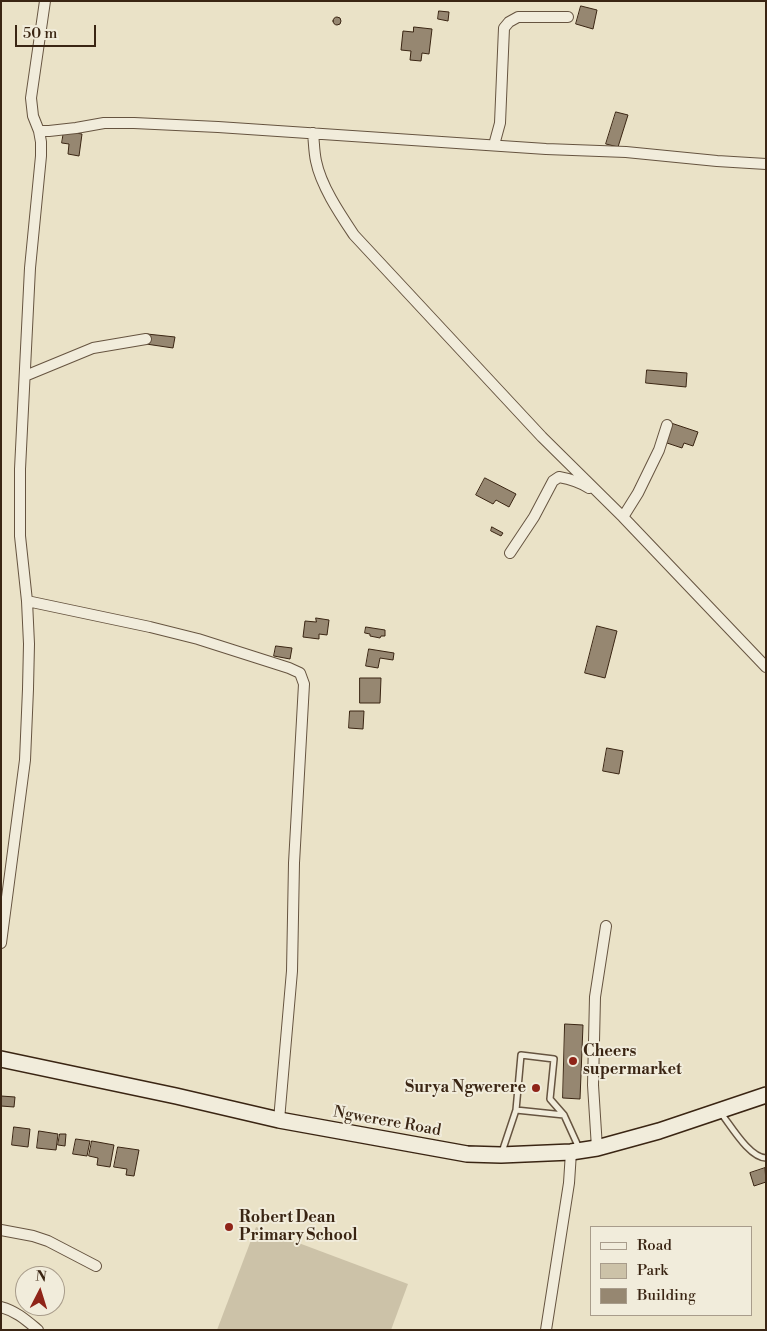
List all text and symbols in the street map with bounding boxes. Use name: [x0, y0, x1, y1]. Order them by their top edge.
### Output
scale bar: [18, 15, 99, 47]
text: 50 m: [23, 24, 57, 43]
place label: Cheers supermarket: [583, 1042, 682, 1080]
marker: Cheers supermarket: [567, 1055, 579, 1067]
place label: Surya Ngwerere: [405, 1078, 526, 1098]
marker: Surya Ngwerere: [530, 1082, 542, 1094]
street label: Ngwerere Road: [332, 1103, 442, 1141]
place label: Robert Dean Primary School: [239, 1208, 358, 1246]
marker: Robert Dean Primary School: [223, 1221, 235, 1233]
legend: [590, 1226, 752, 1316]
text: Road: [637, 1236, 672, 1255]
text: Park: [637, 1261, 668, 1280]
north arrow: [15, 1266, 65, 1316]
text: N: [35, 1268, 48, 1287]
text: Building: [637, 1286, 696, 1305]

